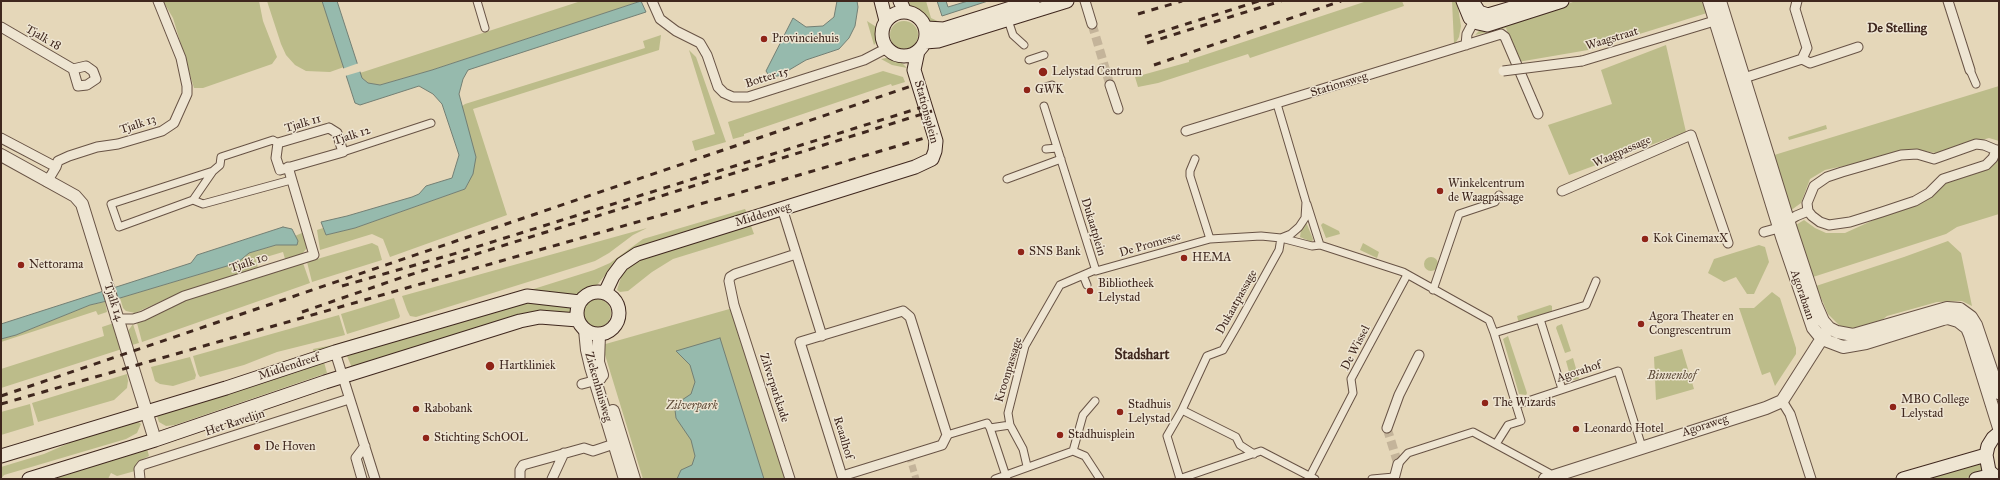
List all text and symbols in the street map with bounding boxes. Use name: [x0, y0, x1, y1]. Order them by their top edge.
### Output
district label: De Stelling: [1867, 21, 1927, 37]
street label: Tjalk 18: [23, 22, 63, 54]
street label: Waagstraat: [1584, 24, 1640, 54]
place label: Provinciehuis: [772, 32, 839, 46]
marker: Provinciehuis: [759, 34, 769, 44]
street label: Botter 15: [743, 65, 791, 91]
place label: Lelystad Centrum: [1052, 65, 1142, 79]
marker: Lelystad Centrum: [1037, 66, 1049, 78]
street label: Stationsweg: [1309, 69, 1369, 101]
street label: Stationsplein: [911, 79, 941, 145]
place label: GWK: [1035, 83, 1064, 97]
marker: GWK: [1022, 85, 1032, 95]
street label: Tjalk 13: [118, 112, 158, 138]
street label: Tjalk 11: [283, 112, 323, 136]
street label: Tjalk 12: [332, 123, 372, 149]
street label: Waagpassage: [1591, 133, 1653, 171]
place label: Winkelcentrum de Waagpassage: [1448, 177, 1525, 205]
marker: Winkelcentrum de Waagpassage: [1435, 186, 1445, 196]
street label: Dukaatplein: [1077, 196, 1109, 258]
street label: Middenweg: [733, 200, 793, 230]
street label: De Promesse: [1118, 229, 1182, 261]
place label: Kok CinemaxX: [1653, 232, 1728, 246]
marker: Kok CinemaxX: [1640, 234, 1650, 244]
place label: SNS Bank: [1029, 245, 1081, 259]
marker: SNS Bank: [1016, 247, 1026, 257]
street label: Tjalk 10: [228, 250, 270, 276]
place label: HEMA: [1192, 251, 1231, 265]
marker: HEMA: [1179, 253, 1189, 263]
place label: Nettorama: [29, 258, 83, 272]
marker: Nettorama: [16, 260, 26, 270]
street label: Dukaatpassage: [1213, 267, 1261, 337]
street label: Agorabaan: [1787, 268, 1817, 322]
place label: Bibliotheek Lelystad: [1098, 277, 1154, 305]
street label: Tjalk 14: [100, 281, 126, 323]
marker: Bibliotheek Lelystad: [1085, 286, 1095, 296]
place label: Agora Theater en Congrescentrum: [1649, 310, 1734, 338]
marker: Agora Theater en Congrescentrum: [1636, 319, 1646, 329]
street label: De Wissel: [1339, 323, 1373, 373]
street label: Kroonpassage: [992, 336, 1026, 404]
district label: Stadshart: [1115, 348, 1169, 364]
street label: Middendreef: [257, 350, 321, 384]
street label: Ziekenhuisweg: [581, 351, 615, 423]
street label: Zilverparkkade: [756, 352, 792, 424]
street label: Agorahof: [1555, 358, 1603, 386]
place label: Hartkliniek: [499, 359, 556, 373]
marker: Hartkliniek: [484, 360, 496, 372]
park label: Binnenhof: [1647, 369, 1697, 383]
place label: MBO College Lelystad: [1901, 393, 1969, 421]
place label: The Wizards: [1493, 396, 1556, 410]
place label: Stadhuis Lelystad: [1128, 398, 1171, 426]
marker: The Wizards: [1480, 398, 1490, 408]
park label: Zilverpark: [666, 399, 718, 413]
place label: Rabobank: [424, 402, 472, 416]
marker: MBO College Lelystad: [1888, 402, 1898, 412]
marker: Rabobank: [411, 404, 421, 414]
street label: Het Ravelijn: [203, 407, 267, 439]
marker: Stadhuis Lelystad: [1115, 407, 1125, 417]
street label: Agoraweg: [1680, 412, 1730, 440]
street label: Reaalhof: [830, 415, 856, 461]
place label: Leonardo Hotel: [1584, 422, 1664, 436]
marker: Leonardo Hotel: [1571, 424, 1581, 434]
place label: Stadhuisplein: [1068, 428, 1135, 442]
marker: Stadhuisplein: [1055, 430, 1065, 440]
place label: Stichting SchOOL: [434, 431, 528, 445]
marker: Stichting SchOOL: [421, 433, 431, 443]
place label: De Hoven: [265, 440, 315, 454]
marker: De Hoven: [252, 442, 262, 452]

